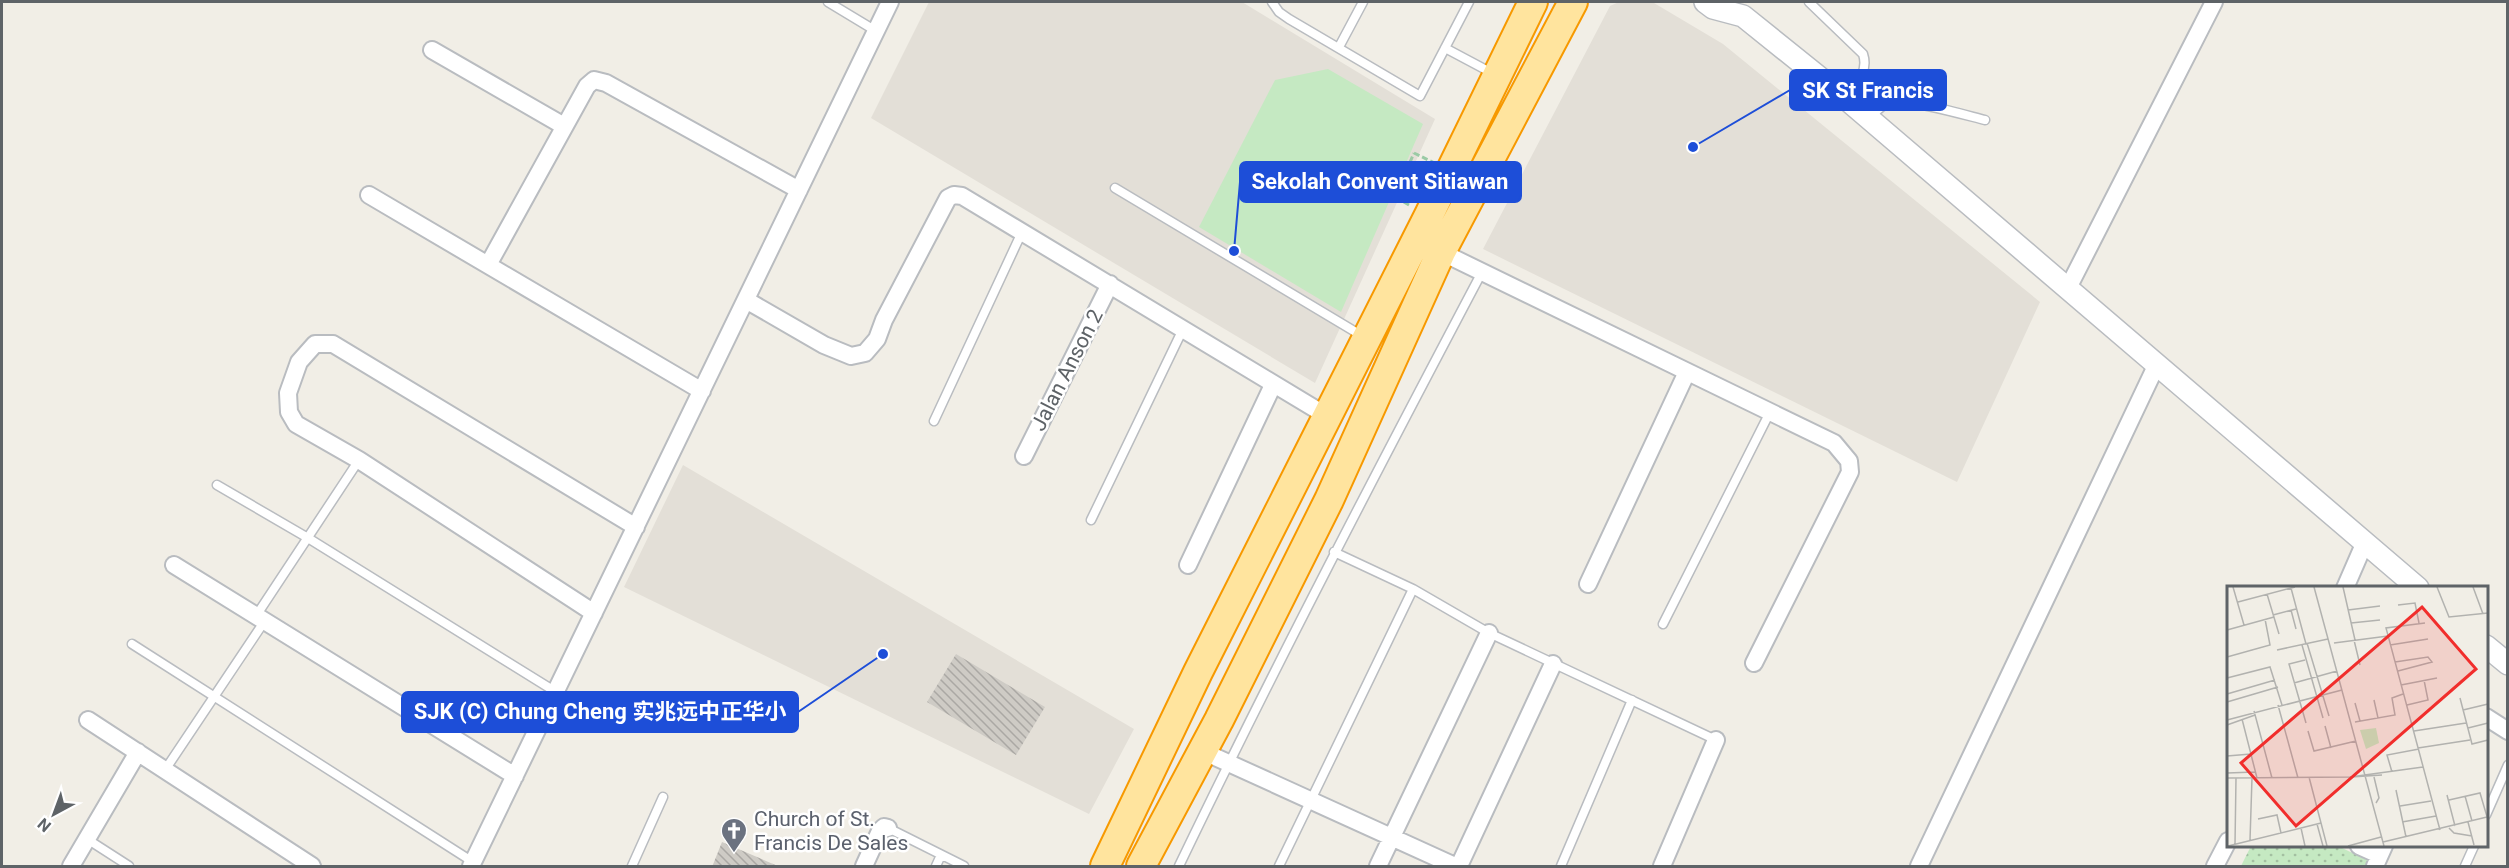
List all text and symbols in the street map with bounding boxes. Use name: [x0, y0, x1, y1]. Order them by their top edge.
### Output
callout: SK St Francis: [1790, 70, 1946, 110]
text: SK St Francis: [1802, 78, 1934, 103]
callout: Sekolah Convent Sitiawan: [1240, 162, 1521, 202]
text: Sekolah Convent Sitiawan: [1252, 169, 1508, 194]
street label: Jalan Anson 2: [1026, 305, 1108, 435]
inset map: [2227, 586, 2488, 847]
callout: SJK (C) Chung Cheng 实兆远中正华小: [402, 692, 798, 732]
text: SJK (C) Chung Cheng 实兆远中正华小: [414, 699, 786, 724]
north arrow: [24, 784, 84, 844]
place label: Church of St. Francis De Sales: [754, 807, 908, 855]
text: N: [34, 814, 55, 836]
church icon: Church of St. Francis De Sales: [719, 816, 749, 854]

